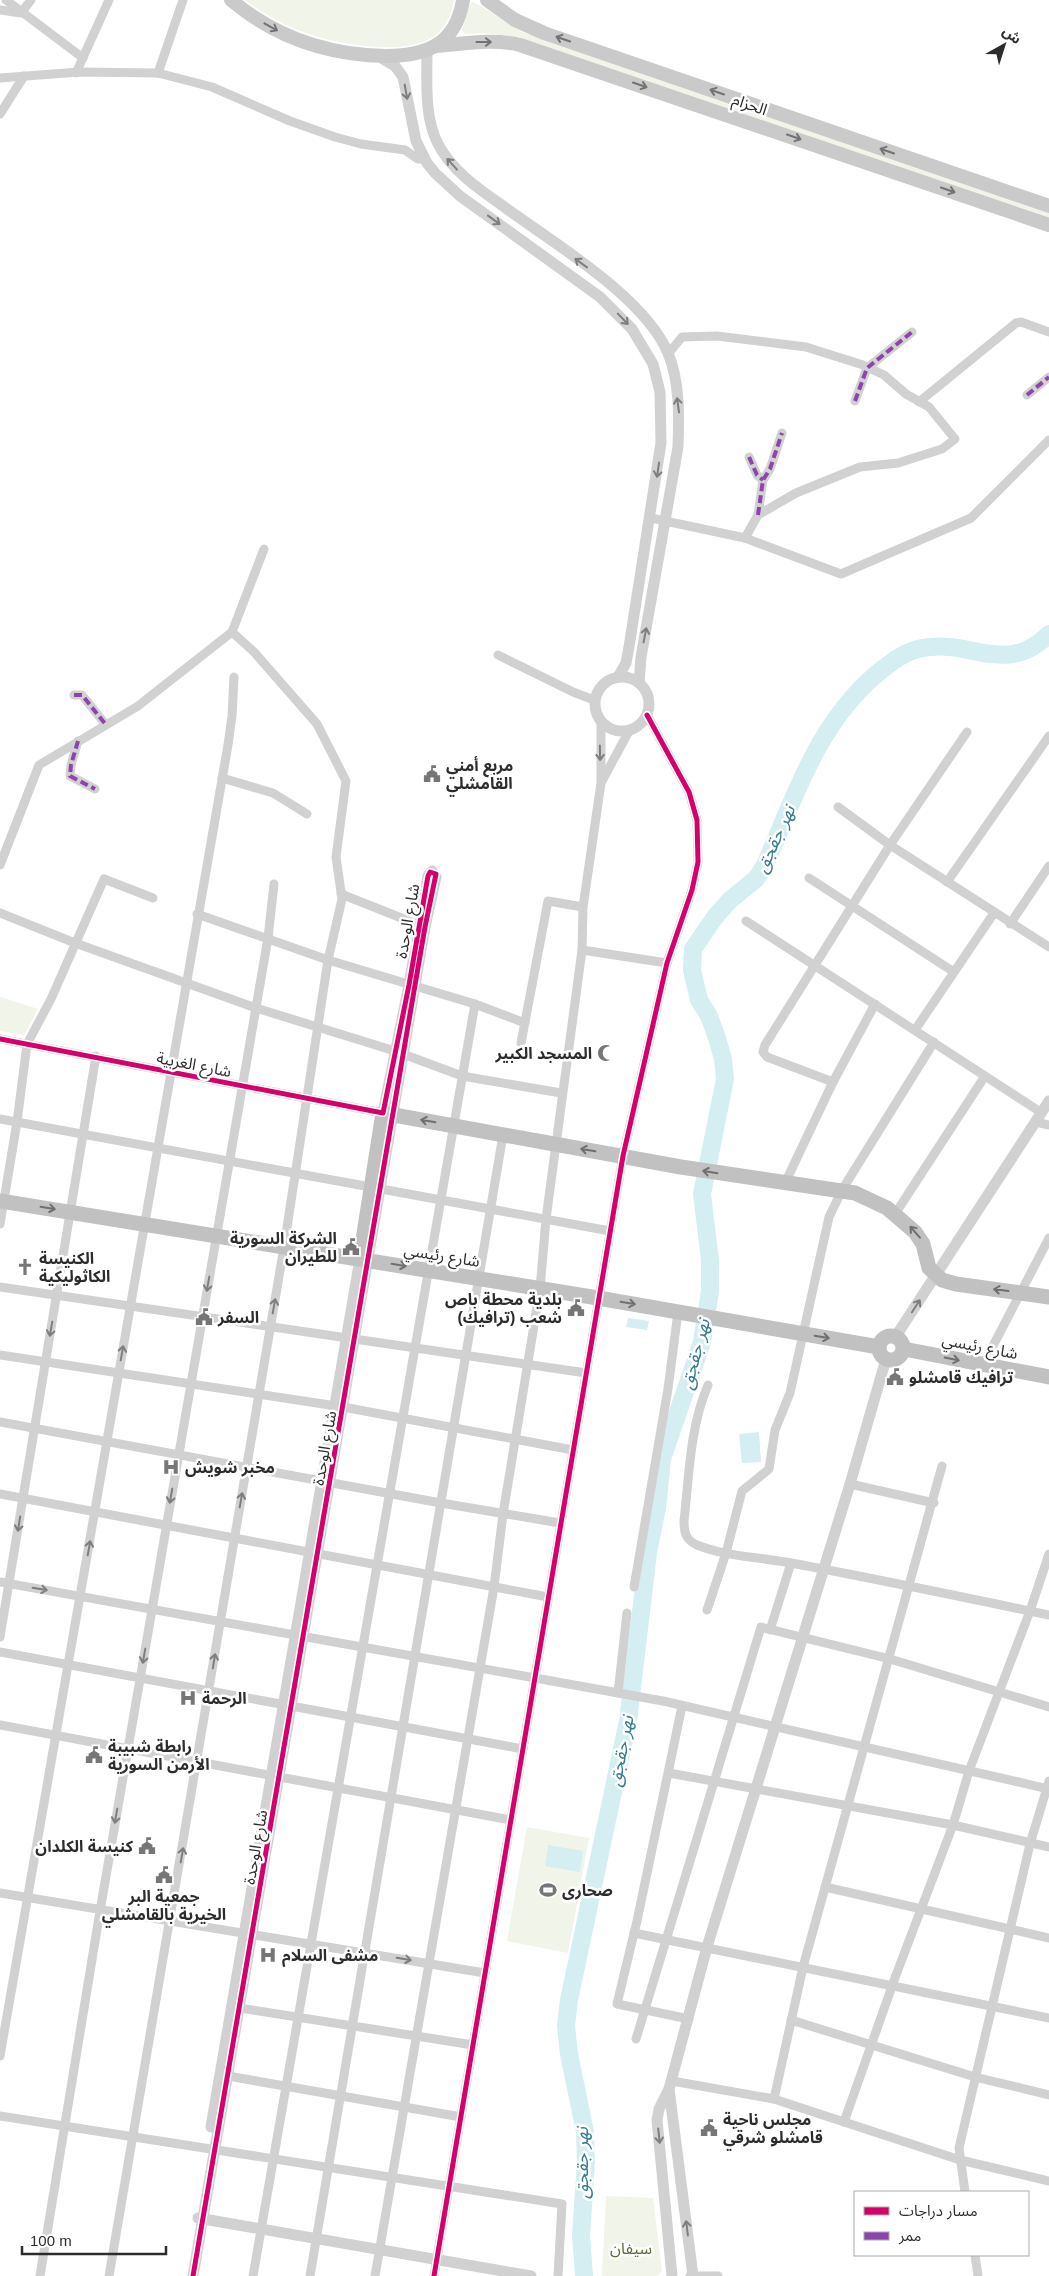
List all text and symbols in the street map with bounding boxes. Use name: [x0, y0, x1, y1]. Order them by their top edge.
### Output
north arrow: [979, 20, 1029, 70]
one-way arrow: [263, 23, 278, 33]
text: ش: [1000, 23, 1025, 47]
one-way arrow: [556, 34, 571, 43]
one-way arrow: [476, 37, 492, 47]
one-way arrow: [632, 81, 648, 91]
one-way arrow: [402, 84, 412, 100]
one-way arrow: [710, 87, 725, 96]
street label: الحزام: [729, 91, 769, 122]
one-way arrow: [786, 133, 802, 143]
one-way arrow: [880, 146, 895, 155]
one-way arrow: [446, 157, 458, 170]
one-way arrow: [939, 186, 955, 195]
one-way arrow: [487, 215, 501, 225]
one-way arrow: [574, 258, 588, 268]
one-way arrow: [617, 312, 629, 325]
one-way arrow: [673, 398, 683, 414]
one-way arrow: [652, 462, 662, 478]
one-way arrow: [641, 627, 650, 643]
one-way arrow: [595, 744, 605, 761]
place label: مربع أمني القامشلي: [446, 756, 513, 797]
public building icon: مربع أمني القامشلي: [422, 764, 442, 784]
water label: نهر جقجق: [751, 800, 801, 876]
street label: شارع الوحدة: [393, 882, 426, 960]
mosque icon: المسجد الكبير: [596, 1043, 616, 1063]
place label: المسجد الكبير: [494, 1045, 592, 1063]
street label: شارع الغربية: [154, 1049, 233, 1084]
one-way arrow: [420, 1116, 436, 1126]
one-way arrow: [580, 1145, 596, 1155]
one-way arrow: [703, 1166, 719, 1176]
one-way arrow: [40, 1204, 56, 1214]
one-way arrow: [909, 1226, 920, 1239]
place label: الشركة السورية للطيران: [230, 1230, 337, 1266]
public building icon: الشركة السورية للطيران: [341, 1237, 361, 1257]
street label: شارع رئيسي: [402, 1241, 481, 1274]
place label: الكنيسة الكاثوليكية: [39, 1250, 110, 1286]
church icon: الكنيسة الكاثوليكية: [15, 1257, 35, 1277]
one-way arrow: [390, 1261, 406, 1271]
one-way arrow: [202, 1275, 212, 1291]
one-way arrow: [993, 1285, 1009, 1295]
place label: بلدية محطة باص شعب (ترافيك): [445, 1291, 562, 1327]
one-way arrow: [270, 1298, 280, 1314]
public building icon: بلدية محطة باص شعب (ترافيك): [566, 1298, 586, 1318]
one-way arrow: [620, 1298, 636, 1308]
one-way arrow: [911, 1299, 921, 1313]
public building icon: السفر: [194, 1307, 214, 1327]
place label: السفر: [217, 1309, 259, 1327]
water label: نهر جقجق: [676, 1315, 715, 1391]
one-way arrow: [46, 1321, 56, 1337]
street label: شارع رئيسي: [940, 1331, 1019, 1366]
one-way arrow: [814, 1332, 830, 1342]
one-way arrow: [117, 1346, 127, 1362]
one-way arrow: [943, 1354, 959, 1364]
public building icon: ترافيك قامشلو: [885, 1367, 905, 1387]
place label: ترافيك قامشلو: [909, 1369, 1013, 1387]
street label: شارع الوحدة: [310, 1409, 343, 1487]
hospital icon: مخبر شويش: [161, 1457, 181, 1477]
place label: مخبر شويش: [185, 1459, 275, 1477]
one-way arrow: [166, 1487, 176, 1503]
one-way arrow: [237, 1493, 247, 1509]
one-way arrow: [13, 1516, 23, 1532]
one-way arrow: [84, 1540, 94, 1556]
one-way arrow: [32, 1584, 48, 1594]
one-way arrow: [138, 1647, 148, 1663]
one-way arrow: [210, 1653, 220, 1669]
hospital icon: الرحمة: [178, 1688, 198, 1708]
place label: الرحمة: [202, 1690, 247, 1708]
water label: نهر جقجق: [604, 1712, 639, 1788]
place label: رابطة شبيبة اﻷرمن السورية: [108, 1738, 210, 1774]
public building icon: رابطة شبيبة اﻷرمن السورية: [84, 1745, 104, 1765]
one-way arrow: [110, 1808, 120, 1824]
street label: شارع الوحدة: [241, 1808, 274, 1886]
public building icon: كنيسة الكلدان: [137, 1836, 157, 1856]
place label: كنيسة الكلدان: [35, 1838, 134, 1856]
one-way arrow: [177, 1848, 187, 1864]
public building icon: جمعية البر الخيرية بالقامشلي: [154, 1865, 174, 1885]
sports icon: صحارى: [538, 1880, 558, 1900]
place label: صحارى: [562, 1882, 613, 1900]
place label: جمعية البر الخيرية بالقامشلي: [102, 1888, 226, 1928]
hospital icon: مشفى السلام: [258, 1945, 278, 1965]
place label: مشفى السلام: [282, 1947, 378, 1967]
one-way arrow: [396, 1955, 412, 1965]
place label: مجلس ناحية قامشلو شرقي: [723, 2111, 823, 2151]
public building icon: مجلس ناحية قامشلو شرقي: [699, 2118, 719, 2138]
water label: نهر جقجق: [572, 2125, 593, 2199]
one-way arrow: [654, 2127, 664, 2143]
legend: [854, 2191, 1029, 2256]
text: مسار دراجات: [899, 2202, 978, 2220]
one-way arrow: [682, 2220, 692, 2236]
scale bar: [22, 2224, 166, 2256]
text: ممر: [898, 2227, 922, 2245]
text: 100 m: [30, 2232, 72, 2249]
park label: سيفان: [610, 2240, 652, 2258]

